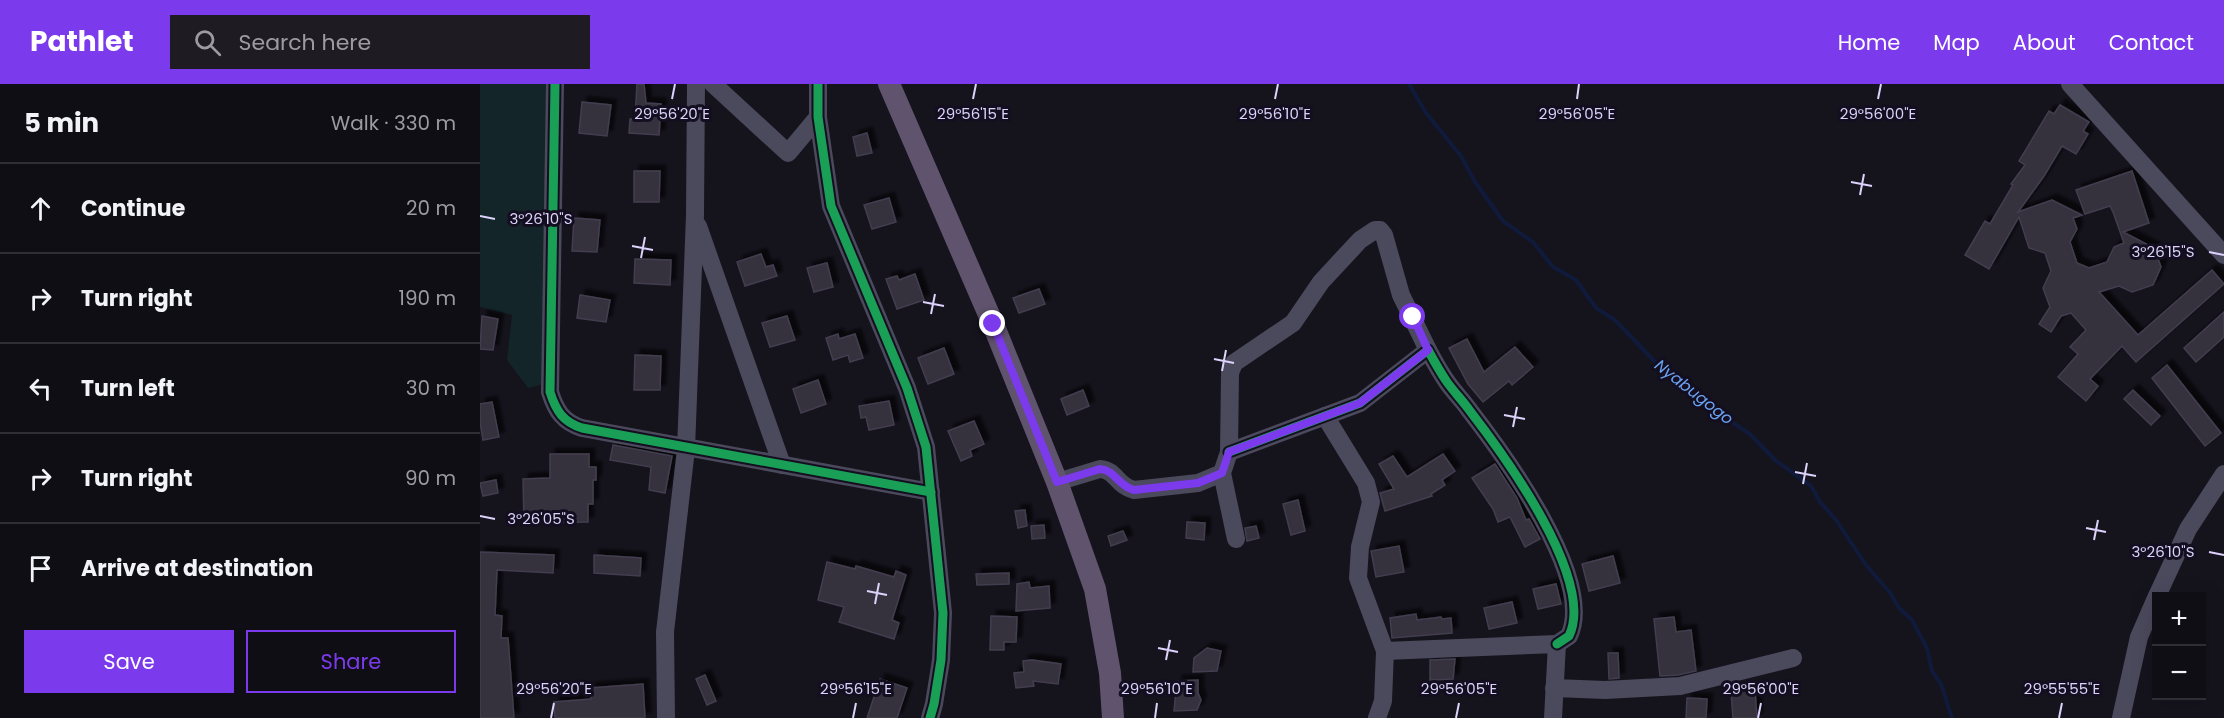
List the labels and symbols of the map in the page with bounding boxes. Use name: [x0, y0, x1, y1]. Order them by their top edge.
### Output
text: 29°56'20"E: [634, 103, 710, 124]
text: 29°56'15"E: [937, 103, 1009, 124]
text: 29°56'10"E: [1239, 103, 1311, 124]
text: 29°56'05"E: [1539, 103, 1615, 124]
text: 29°56'00"E: [1840, 103, 1916, 124]
text: 3°26'10"S: [510, 208, 572, 229]
text: 3°26'15"S: [2132, 241, 2194, 262]
route start: [1399, 303, 1425, 329]
route end: [979, 310, 1005, 336]
water label: Nyabugogo: [1650, 354, 1738, 430]
text: 3°26'05"S: [507, 508, 575, 529]
text: 3°26'10"S: [2132, 541, 2194, 562]
text: 29°56'20"E: [516, 678, 592, 699]
text: 29°56'15"E: [820, 678, 892, 699]
text: 29°56'10"E: [1121, 678, 1193, 699]
text: 29°56'05"E: [1421, 678, 1497, 699]
text: 29°56'00"E: [1723, 678, 1799, 699]
text: 29°55'55"E: [2024, 678, 2100, 699]

